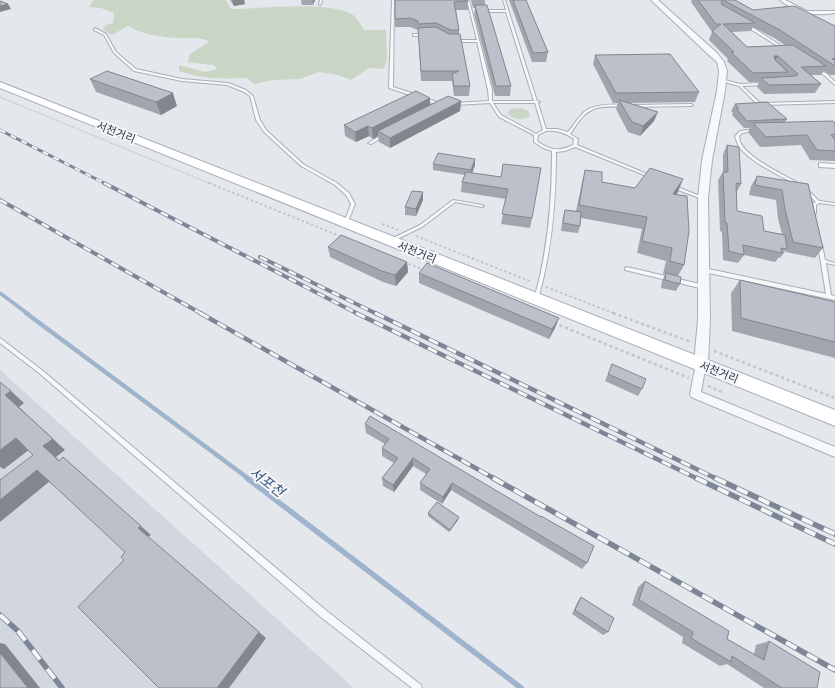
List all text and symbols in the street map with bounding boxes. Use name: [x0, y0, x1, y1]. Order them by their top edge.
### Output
street label: 서천거리: [95, 118, 137, 146]
street label: 서천거리: [396, 238, 438, 266]
street label: 서천거리: [698, 358, 740, 386]
water label: 서포천: [247, 463, 289, 501]

